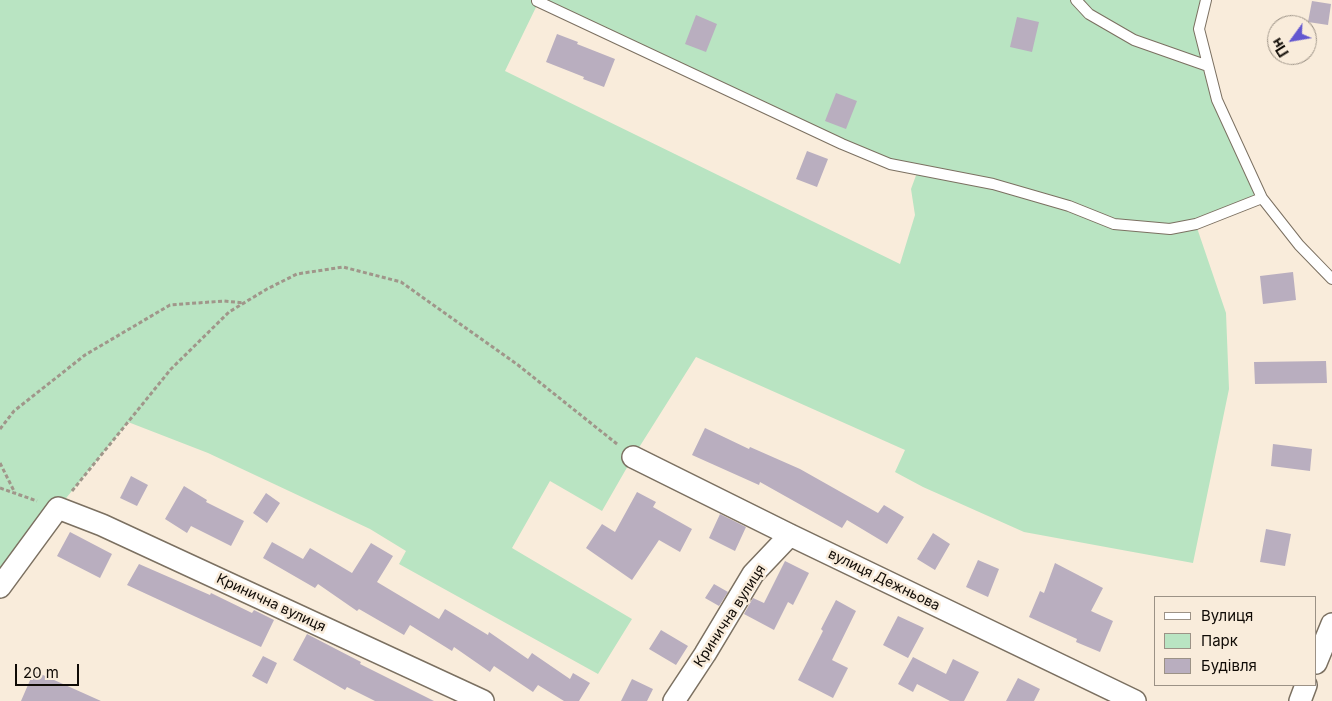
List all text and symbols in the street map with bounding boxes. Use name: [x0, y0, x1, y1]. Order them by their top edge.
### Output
north arrow: [1267, 15, 1317, 65]
text: Пн: [1267, 35, 1292, 60]
street label: вулиця Дежньова: [825, 546, 943, 614]
street label: Кринична вулиця: [691, 562, 769, 670]
street label: Кринична вулиця: [214, 570, 328, 636]
legend: [1154, 596, 1317, 686]
text: Вулиця: [1201, 606, 1253, 625]
text: Парк: [1201, 631, 1238, 650]
scale bar: [18, 654, 81, 686]
text: Будівля: [1201, 656, 1257, 675]
text: 20 m: [23, 663, 59, 682]

